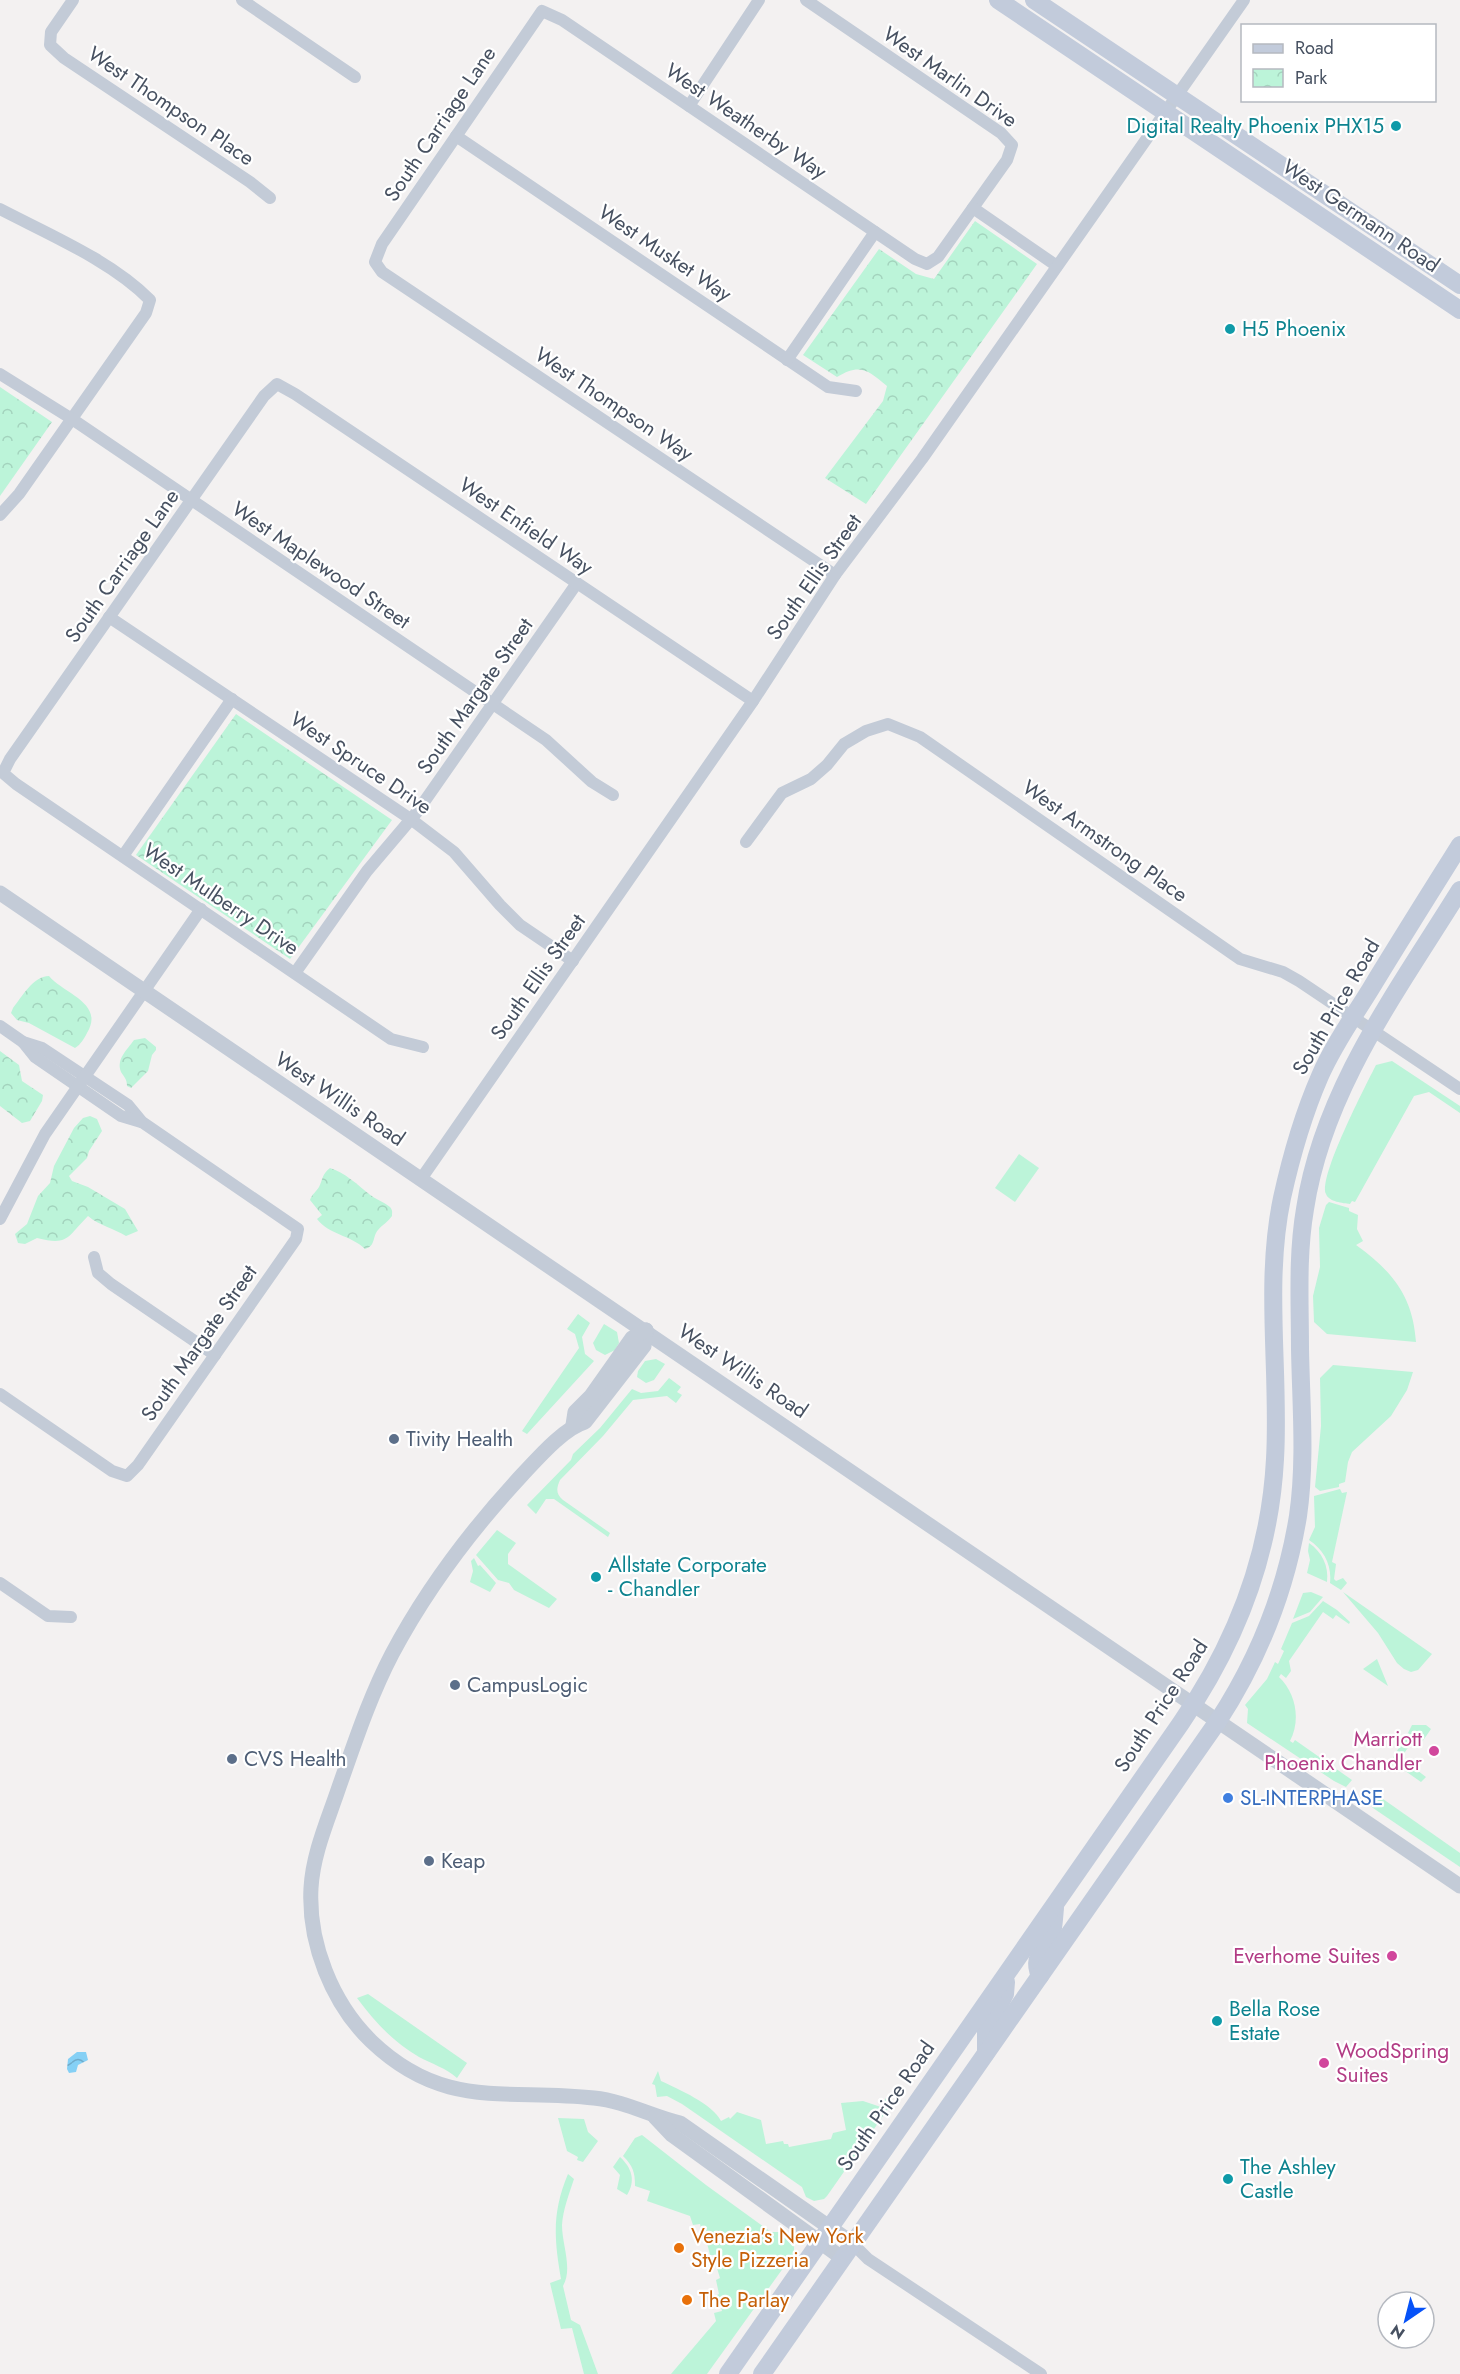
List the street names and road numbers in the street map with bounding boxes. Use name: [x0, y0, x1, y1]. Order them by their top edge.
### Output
street label: West Marlin Drive: [877, 19, 1024, 135]
street label: West Thompson Place: [82, 39, 260, 173]
street label: South Carriage Lane: [377, 40, 503, 208]
street label: West Weatherby Way: [659, 56, 833, 187]
street label: West Germann Road: [1276, 152, 1446, 280]
street label: West Musket Way: [592, 197, 738, 309]
street label: West Thompson Way: [529, 340, 700, 469]
street label: West Enfield Way: [453, 470, 600, 582]
street label: South Carriage Lane: [58, 483, 186, 649]
street label: West Maplewood Street: [226, 494, 416, 636]
street label: South Ellis Street: [759, 508, 869, 646]
street label: South Margate Street: [410, 612, 540, 780]
street label: West Spruce Drive: [284, 704, 438, 822]
street label: West Armstrong Place: [1016, 773, 1194, 909]
street label: West Mulberry Drive: [137, 835, 305, 963]
street label: South Ellis Street: [483, 908, 593, 1046]
street label: South Price Road: [1285, 933, 1387, 1081]
street label: West Willis Road: [269, 1044, 411, 1154]
street label: South Margate Street: [134, 1259, 264, 1427]
street label: West Willis Road: [672, 1316, 814, 1426]
street label: South Price Road: [1107, 1634, 1215, 1778]
street label: South Price Road: [830, 2035, 942, 2177]

